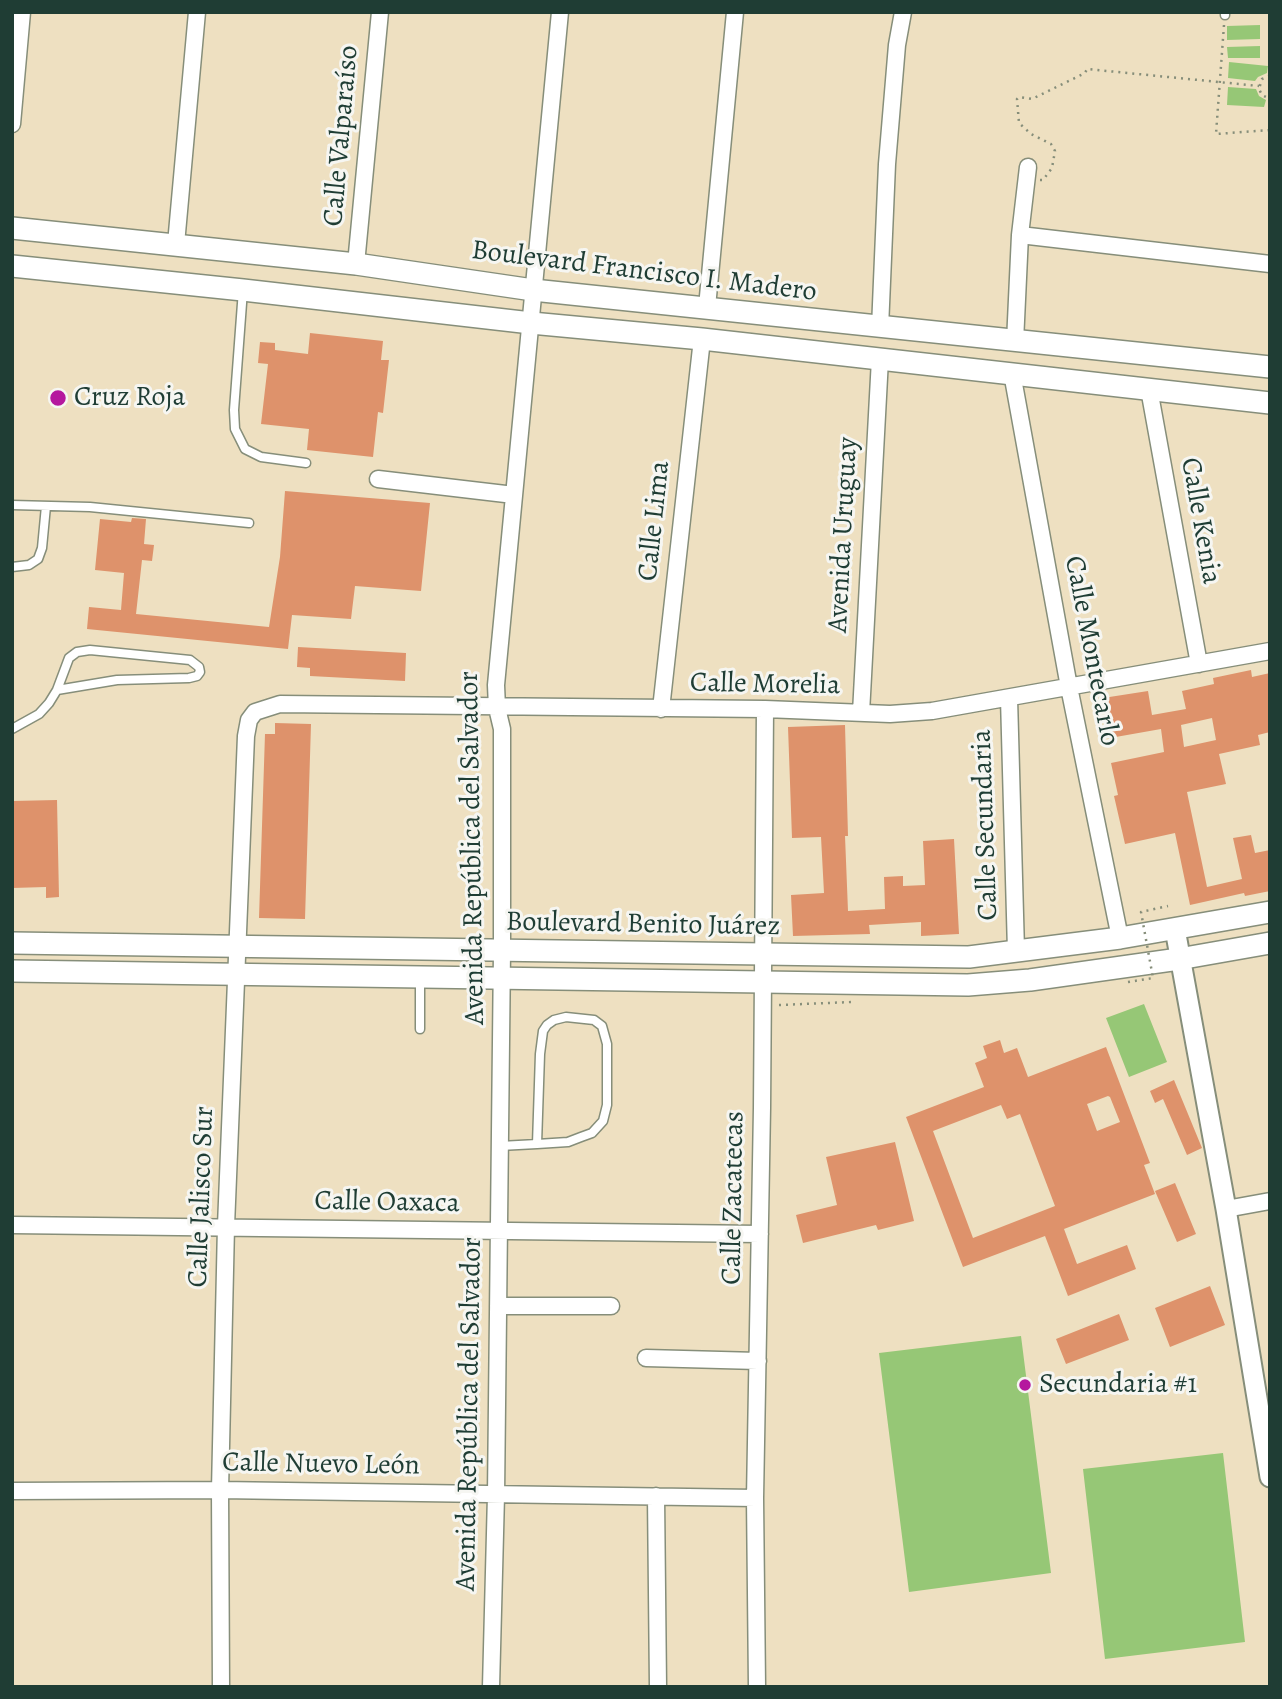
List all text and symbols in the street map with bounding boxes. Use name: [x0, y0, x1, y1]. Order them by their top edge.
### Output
street label: Calle Valparaíso: [317, 44, 367, 228]
street label: Boulevard Francisco I. Madero: [470, 234, 818, 310]
place label: Cruz Roja: [74, 381, 186, 415]
marker: Cruz Roja: [48, 388, 68, 408]
street label: Avenida Uruguay: [822, 436, 866, 634]
street label: Calle Kenia: [1172, 455, 1228, 587]
street label: Calle Lima: [632, 459, 678, 583]
street label: Calle Montecarlo: [1056, 553, 1126, 749]
street label: Calle Morelia: [690, 667, 840, 703]
street label: Avenida República del Salvador: [453, 671, 493, 1025]
street label: Calle Secundaria: [966, 729, 1006, 921]
street label: Boulevard Benito Juárez: [506, 906, 780, 944]
street label: Calle Jalisco Sur: [182, 1106, 222, 1288]
street label: Calle Zacatecas: [716, 1111, 752, 1285]
street label: Calle Oaxaca: [314, 1185, 460, 1221]
street label: Avenida República del Salvador: [450, 1237, 490, 1591]
place label: Secundaria #1: [1039, 1368, 1197, 1402]
marker: Secundaria #1: [1017, 1377, 1033, 1393]
street label: Calle Nuevo León: [222, 1446, 420, 1484]

